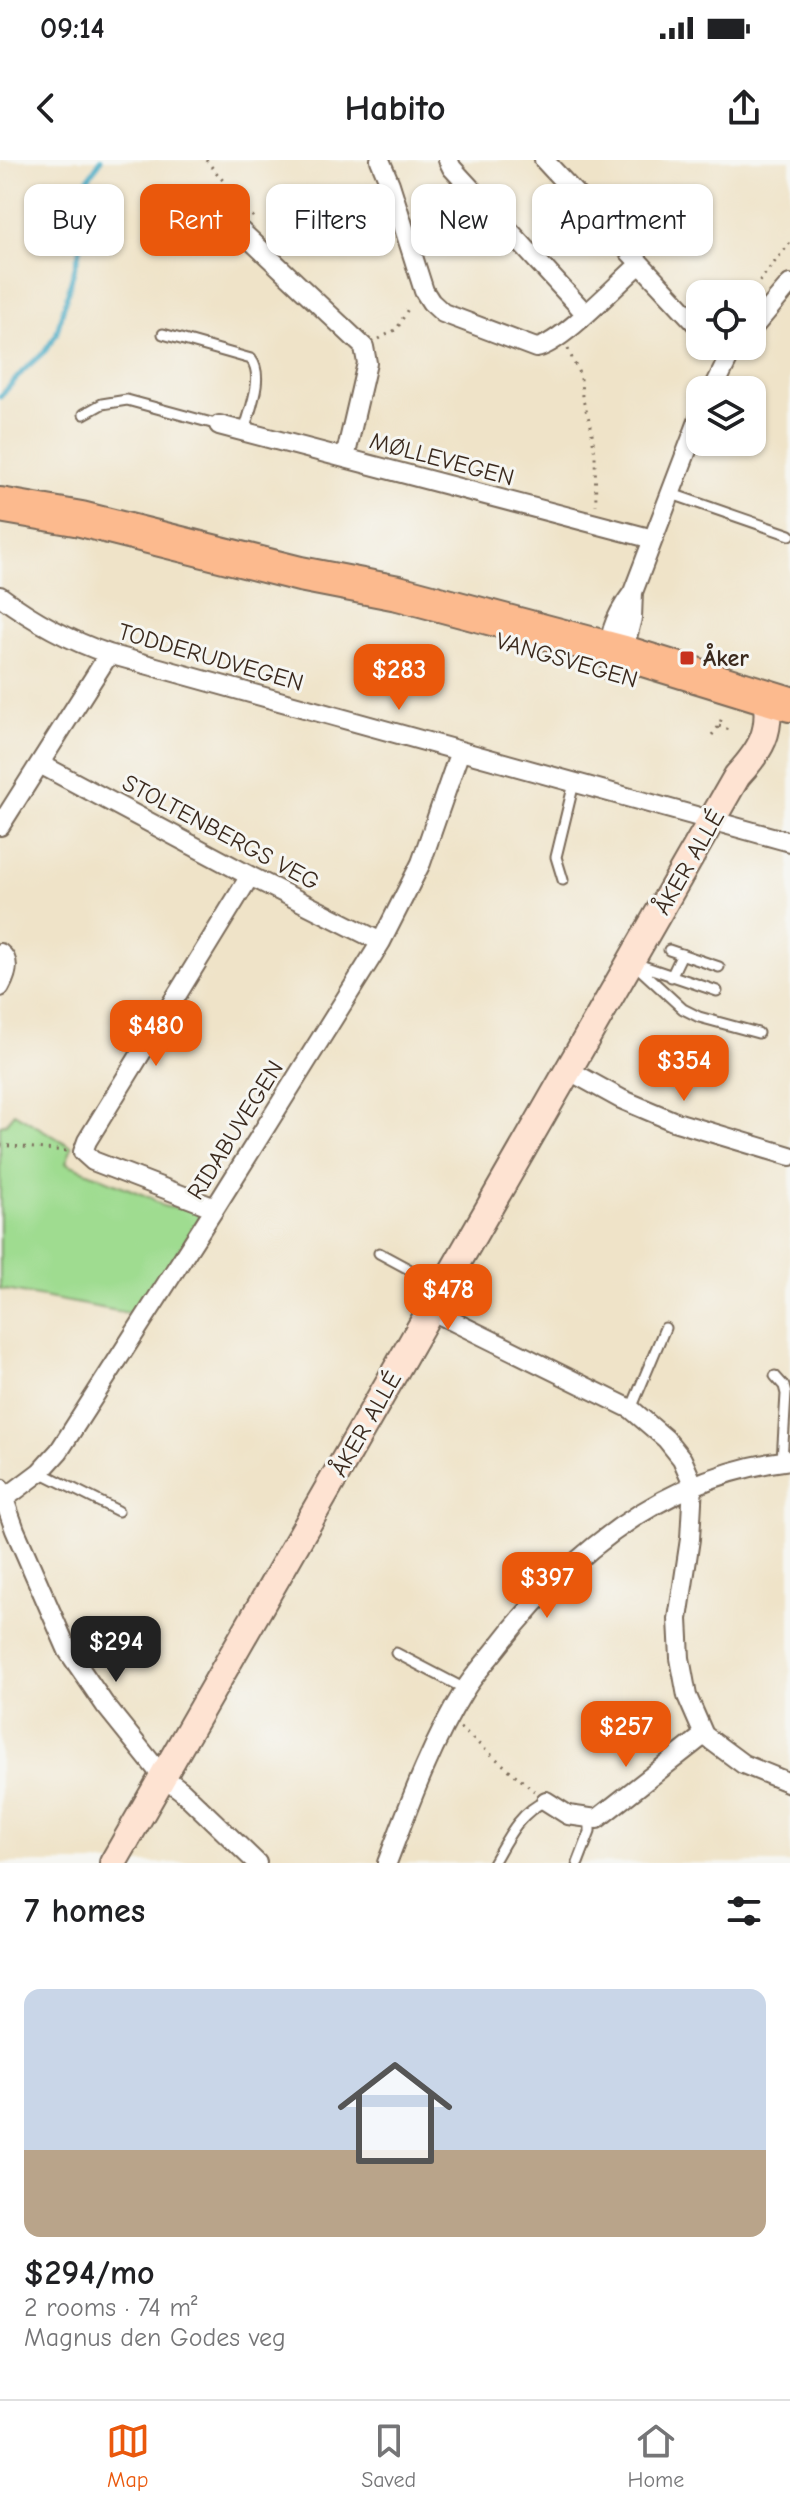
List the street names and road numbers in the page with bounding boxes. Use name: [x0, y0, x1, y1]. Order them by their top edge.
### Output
street label: MØLLEVEGEN: [367, 426, 517, 492]
street label: TODDERUDVEGEN: [115, 617, 307, 697]
street label: VANGSVEGEN: [493, 626, 641, 694]
street label: STOLTENBERGS VEG: [118, 768, 324, 896]
street label: ÅKER ALLÉ: [646, 804, 730, 919]
street label: RIDABUVEGEN: [181, 1055, 289, 1205]
street label: ÅKER ALLÉ: [323, 1366, 407, 1481]

